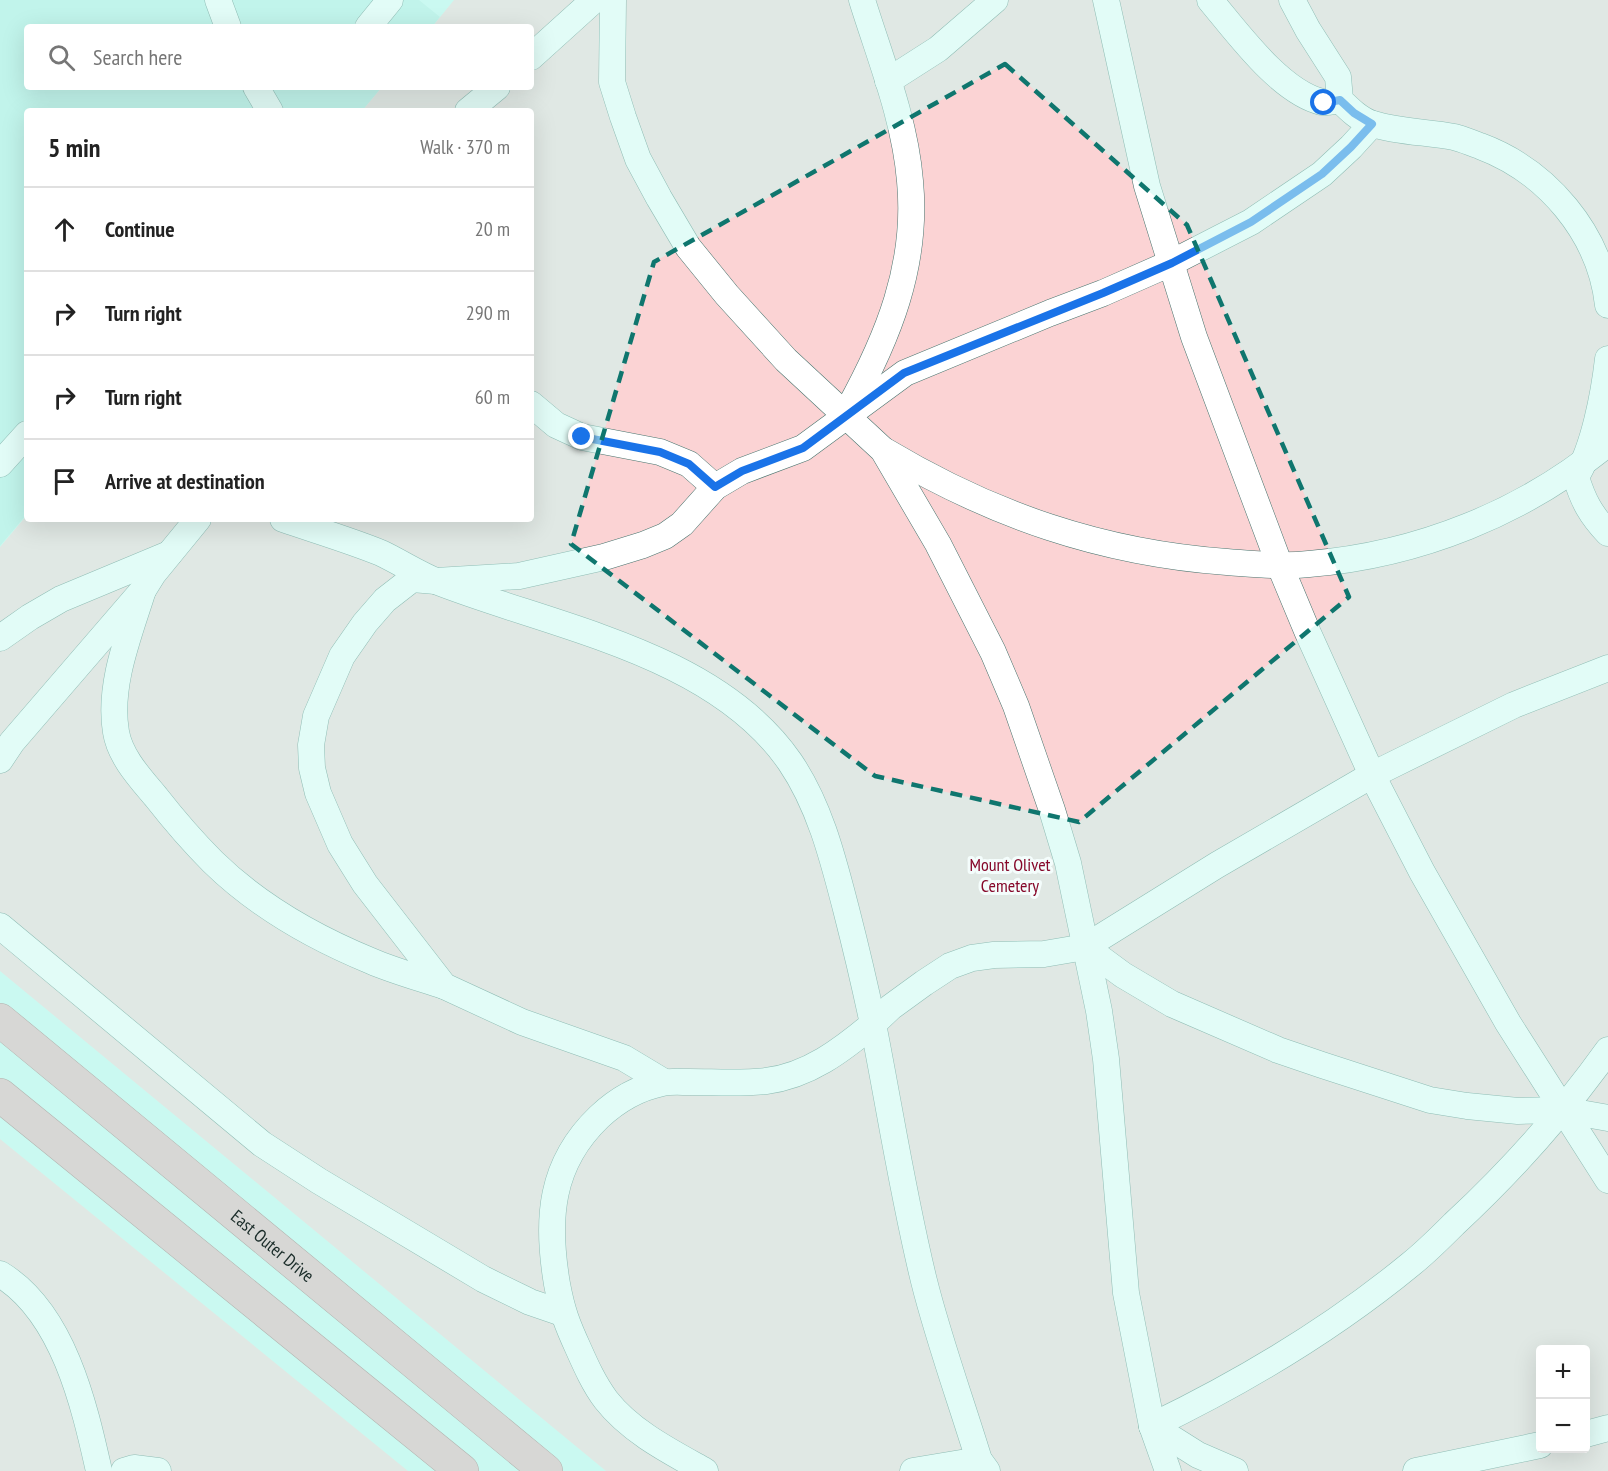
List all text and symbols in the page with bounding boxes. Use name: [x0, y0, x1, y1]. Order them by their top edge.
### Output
search box: [24, 24, 534, 90]
icon: search: [45, 41, 78, 74]
text: Search here: [93, 43, 182, 71]
route start: [1310, 89, 1336, 115]
text: 5 min: [48, 131, 101, 164]
text: Walk · 370 m: [420, 134, 510, 160]
icon: ahead: [48, 213, 81, 246]
text: Continue: [105, 215, 175, 243]
text: 20 m: [475, 216, 510, 242]
icon: right: [48, 297, 81, 330]
text: Turn right: [105, 299, 182, 327]
text: 290 m: [466, 300, 510, 326]
icon: right: [48, 381, 81, 414]
text: Turn right: [105, 383, 182, 411]
text: 60 m: [475, 384, 510, 410]
route end: [568, 423, 594, 449]
icon: arrive: [48, 465, 81, 498]
text: Arrive at destination: [105, 467, 265, 495]
park label: Mount Olivet Cemetery: [969, 853, 1051, 897]
street label: East Outer Drive: [227, 1204, 319, 1287]
map controls: [1536, 1345, 1590, 1453]
button: +: [1536, 1345, 1590, 1399]
button: −: [1536, 1399, 1590, 1453]

